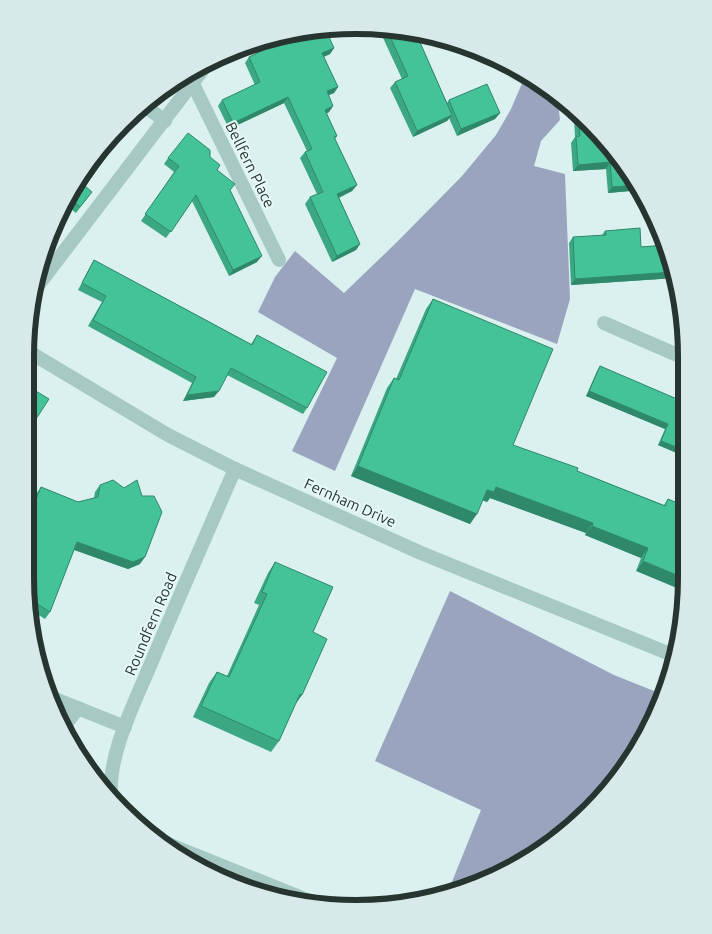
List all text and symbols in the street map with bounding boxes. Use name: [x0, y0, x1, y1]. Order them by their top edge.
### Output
street label: Bellfern Place: [222, 119, 279, 210]
street label: Fernham Drive: [302, 475, 399, 530]
street label: Roundfern Road: [121, 570, 180, 678]

